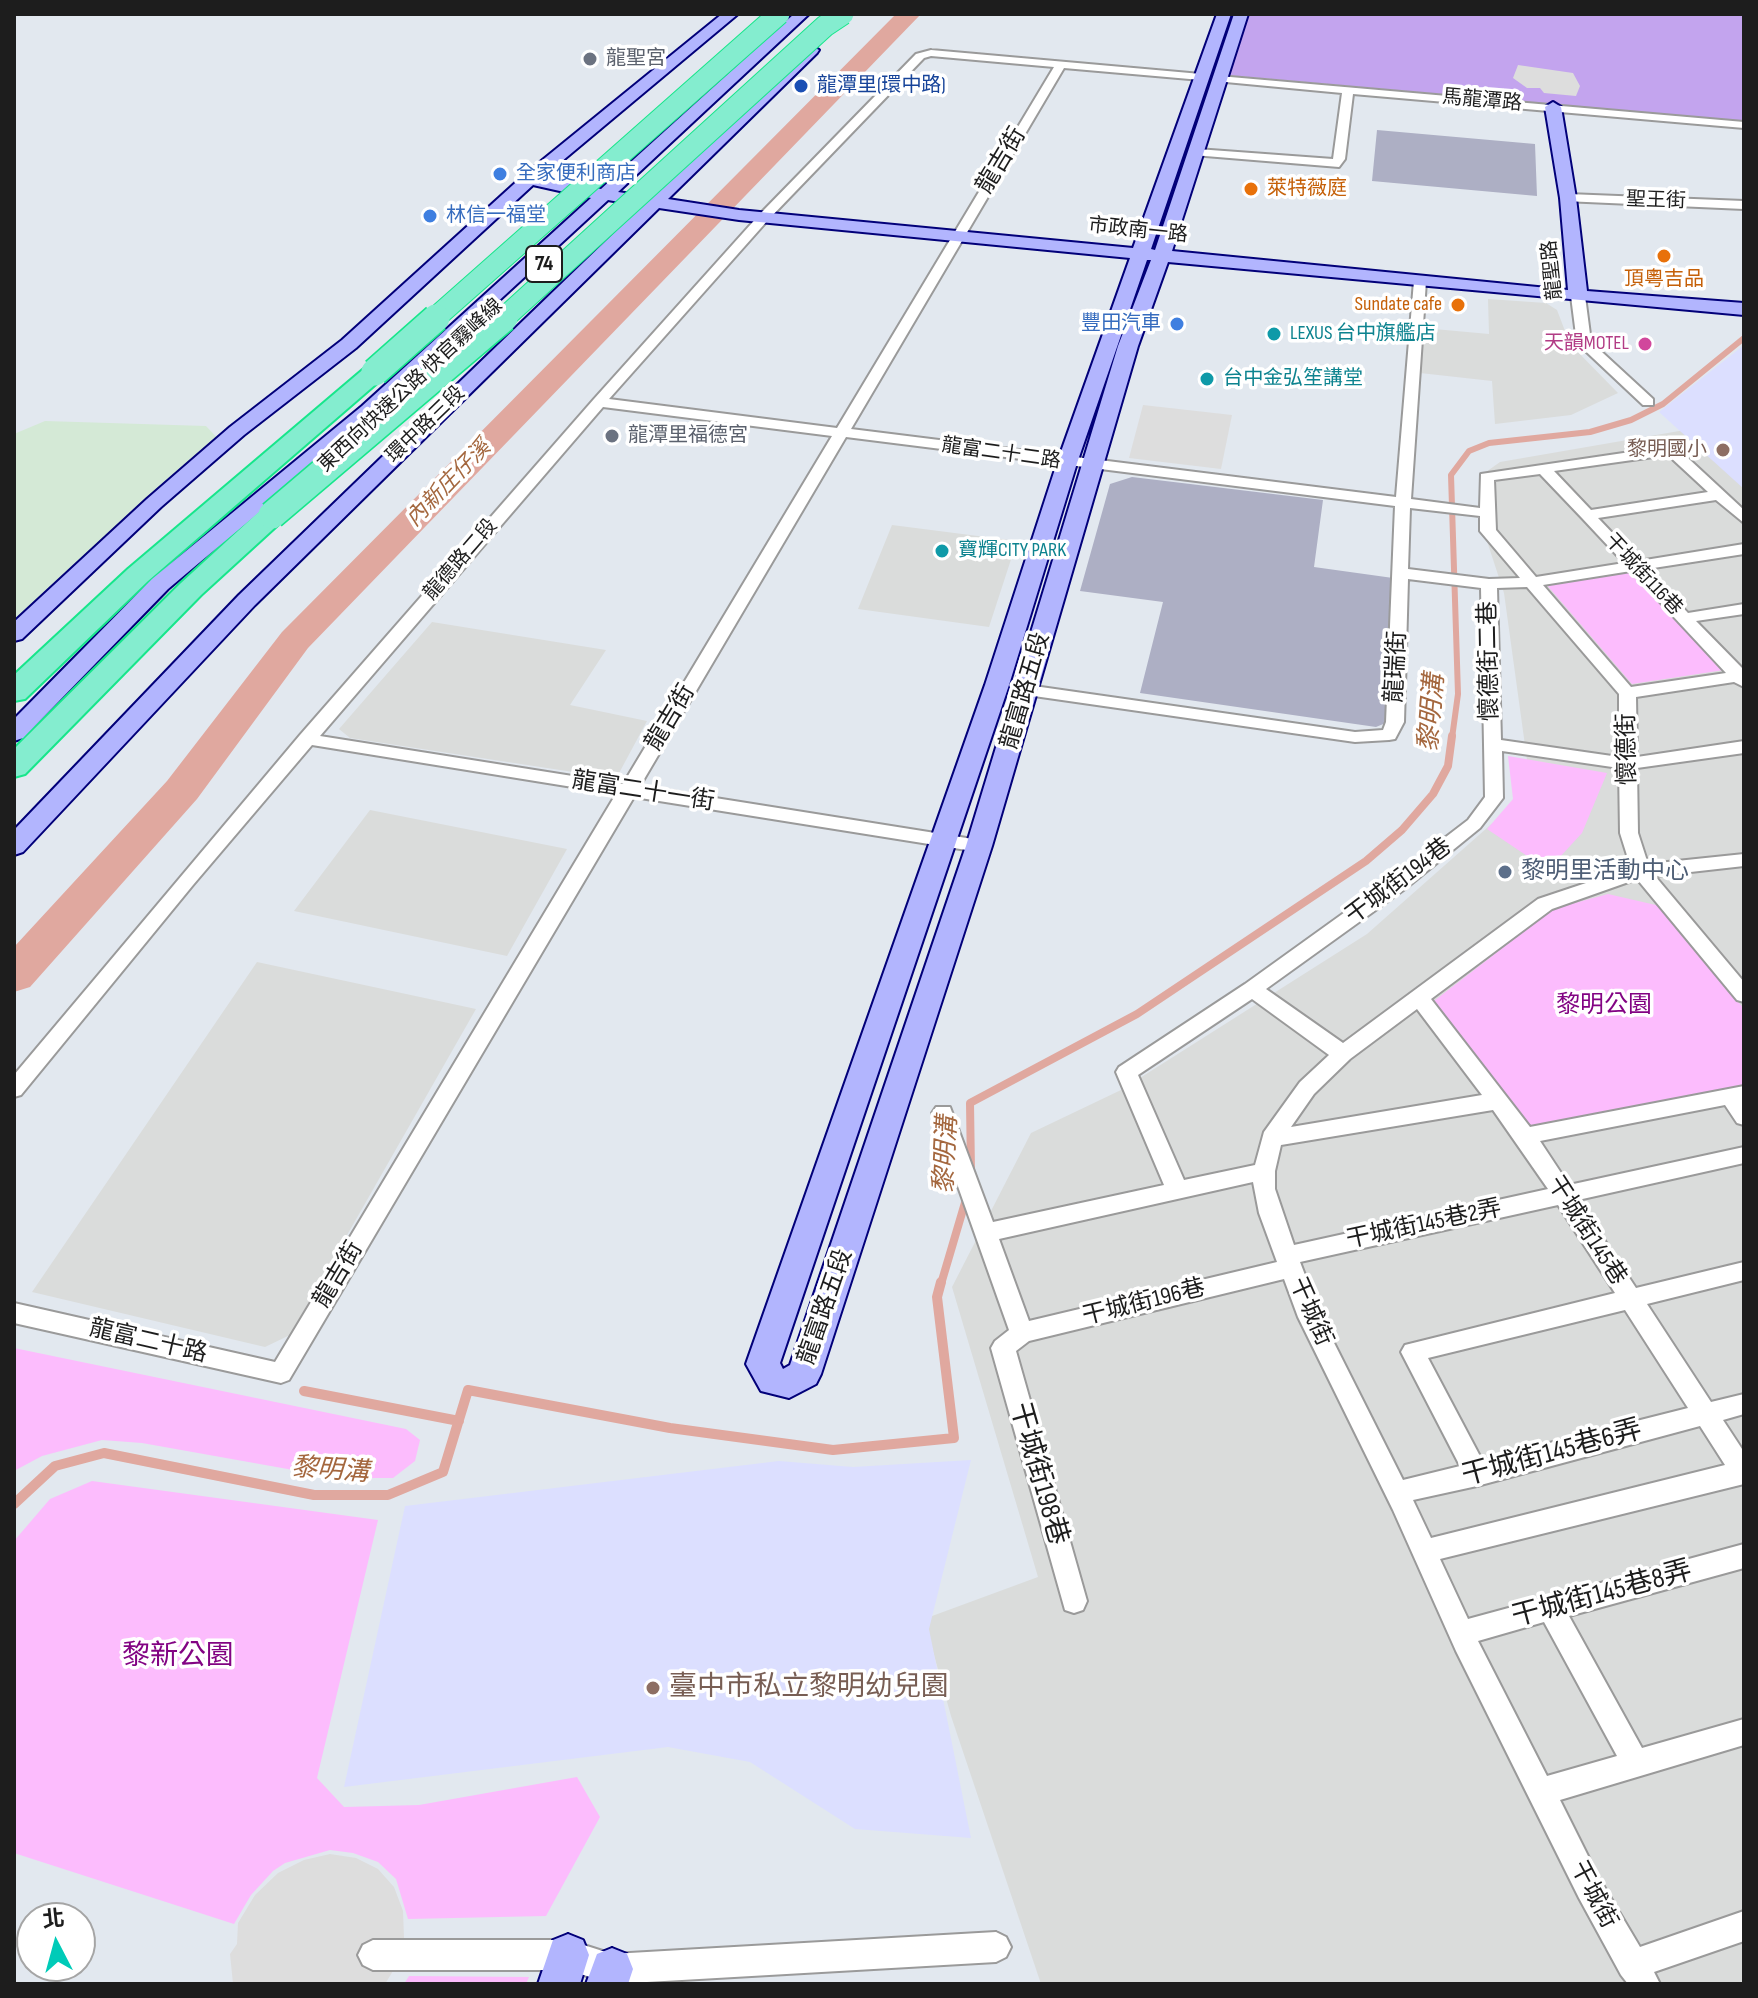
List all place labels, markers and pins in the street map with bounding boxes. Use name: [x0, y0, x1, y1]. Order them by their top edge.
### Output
place label: 龍聖宮: [606, 47, 666, 71]
marker: 龍聖宮: [581, 50, 599, 68]
place label: 龍潭里(環中路): [817, 74, 946, 98]
marker: 龍潭里(環中路): [792, 77, 810, 95]
place label: 全家便利商店: [516, 162, 636, 186]
marker: 全家便利商店: [491, 165, 509, 183]
place label: 萊特薇庭: [1267, 177, 1347, 201]
marker: 萊特薇庭: [1242, 180, 1260, 198]
place label: 林信一福堂: [446, 204, 546, 228]
marker: 林信一福堂: [421, 207, 439, 225]
marker: 頂粵吉品: [1655, 247, 1673, 265]
place label: 頂粵吉品: [1624, 268, 1704, 292]
place label: Sundate cafe: [1355, 293, 1442, 317]
marker: Sundate cafe: [1449, 296, 1467, 314]
place label: 豐田汽車: [1081, 312, 1161, 336]
marker: 豐田汽車: [1168, 315, 1186, 333]
place label: LEXUS 台中旗艦店: [1290, 322, 1436, 346]
marker: LEXUS 台中旗艦店: [1265, 325, 1283, 343]
place label: 天韻MOTEL: [1544, 332, 1629, 356]
marker: 天韻MOTEL: [1636, 335, 1654, 353]
place label: 台中金弘笙講堂: [1223, 367, 1363, 391]
marker: 台中金弘笙講堂: [1198, 370, 1216, 388]
place label: 龍潭里福德宮: [628, 424, 748, 448]
marker: 龍潭里福德宮: [603, 427, 621, 445]
place label: 黎明國小: [1627, 438, 1707, 462]
marker: 黎明國小: [1714, 441, 1732, 459]
place label: 寶輝CITY PARK: [958, 539, 1066, 563]
marker: 寶輝CITY PARK: [933, 542, 951, 560]
place label: 黎明里活動中心: [1521, 858, 1689, 886]
marker: 黎明里活動中心: [1496, 863, 1514, 881]
place label: 臺中市私立黎明幼兒園: [669, 1671, 949, 1705]
marker: 臺中市私立黎明幼兒園: [644, 1679, 662, 1697]

